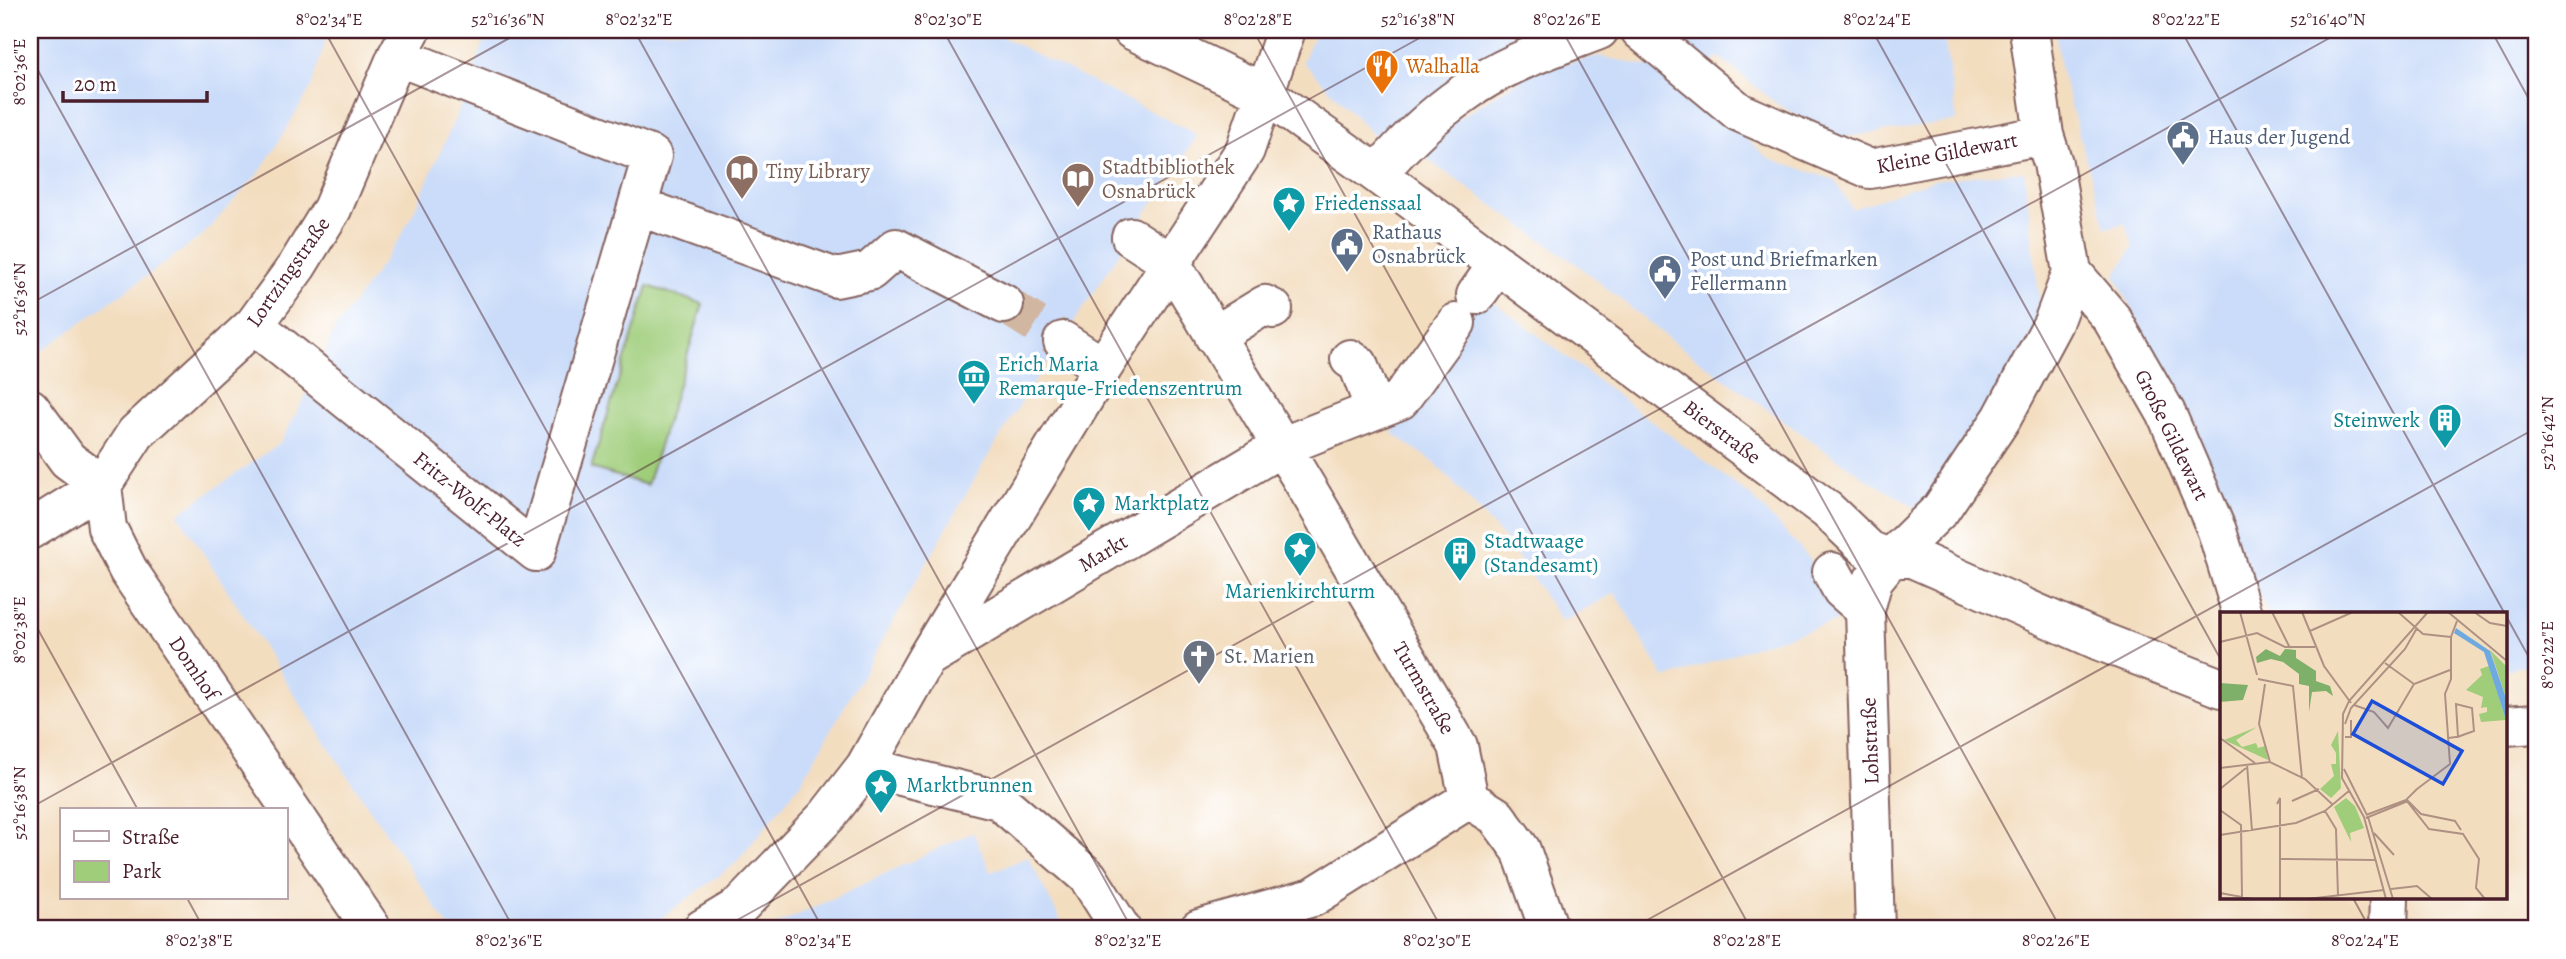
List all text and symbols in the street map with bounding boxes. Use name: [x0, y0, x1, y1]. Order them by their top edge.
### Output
text: 8°02'34"E: [295, 7, 363, 31]
text: 52°16'36"N: [471, 7, 545, 31]
text: 8°02'32"E: [605, 7, 673, 31]
text: 8°02'30"E: [914, 7, 982, 31]
text: 8°02'28"E: [1224, 7, 1292, 31]
text: 52°16'38"N: [1381, 7, 1455, 31]
text: 8°02'26"E: [1533, 7, 1601, 31]
text: 8°02'24"E: [1843, 7, 1911, 31]
text: 8°02'22"E: [2152, 7, 2220, 31]
text: 52°16'40"N: [2290, 7, 2366, 31]
text: 8°02'36"E: [7, 38, 31, 106]
restaurant icon: Walhalla: [1363, 47, 1401, 96]
place label: Walhalla: [1405, 52, 1480, 80]
scale bar: [63, 60, 206, 104]
text: 20 m: [74, 70, 117, 98]
public building icon: Haus der Jugend: [2164, 118, 2202, 167]
place label: Haus der Jugend: [2208, 123, 2351, 151]
street label: Kleine Gildewart: [1874, 126, 2020, 180]
library icon: Tiny Library: [723, 152, 761, 201]
place label: Stadtbibliothek Osnabrück: [1102, 153, 1235, 205]
place label: Tiny Library: [766, 157, 871, 185]
library icon: Stadtbibliothek Osnabrück: [1059, 160, 1097, 209]
place icon: Friedenssaal: [1270, 184, 1308, 233]
place label: Friedenssaal: [1314, 189, 1421, 217]
street label: Lortzingstraße: [240, 211, 336, 333]
place label: Rathaus Osnabrück: [1372, 218, 1466, 270]
public building icon: Rathaus Osnabrück: [1328, 225, 1366, 274]
place label: Post und Briefmarken Fellermann: [1690, 245, 1878, 297]
public building icon: Post und Briefmarken Fellermann: [1646, 252, 1684, 301]
text: 52°16'36"N: [7, 262, 31, 336]
place label: Erich Maria Remarque-Friedenszentrum: [998, 350, 1242, 402]
museum icon: Erich Maria Remarque-Friedenszentrum: [955, 357, 993, 406]
street label: Große Gildewart: [2128, 365, 2216, 505]
street label: Bierstraße: [1677, 394, 1767, 470]
text: 52°16'42"N: [2535, 396, 2559, 470]
building icon: Steinwerk: [2426, 401, 2464, 450]
place label: Steinwerk: [2333, 406, 2421, 434]
street label: Fritz-Wolf-Platz: [408, 445, 532, 553]
place icon: Marktplatz: [1070, 484, 1108, 533]
place label: Marktplatz: [1114, 489, 1209, 517]
street label: Markt: [1073, 527, 1133, 579]
place label: Stadtwaage (Standesamt): [1484, 527, 1598, 579]
place icon: Marienkirchturm: [1281, 529, 1319, 578]
building icon: Stadtwaage (Standesamt): [1441, 534, 1479, 583]
place label: Marienkirchturm: [1225, 577, 1375, 605]
text: 8°02'38"E: [7, 596, 31, 664]
inset map: [2220, 612, 2506, 900]
text: 8°02'22"E: [2535, 621, 2559, 689]
street label: Domhof: [162, 631, 227, 708]
church icon: St. Marien: [1180, 637, 1218, 686]
street label: Turmstraße: [1386, 637, 1462, 739]
place label: St. Marien: [1224, 642, 1314, 670]
street label: Lohstraße: [1854, 697, 1886, 785]
text: 52°16'38"N: [7, 766, 31, 840]
place icon: Marktbrunnen: [862, 766, 900, 815]
place label: Marktbrunnen: [906, 771, 1033, 799]
legend: [60, 808, 287, 900]
text: Straße: [122, 823, 180, 851]
text: Park: [122, 857, 162, 885]
text: 8°02'38"E: [165, 928, 233, 952]
text: 8°02'36"E: [475, 928, 543, 952]
text: 8°02'34"E: [784, 928, 852, 952]
text: 8°02'32"E: [1094, 928, 1162, 952]
text: 8°02'30"E: [1403, 928, 1471, 952]
text: 8°02'28"E: [1713, 928, 1781, 952]
text: 8°02'26"E: [2022, 928, 2090, 952]
text: 8°02'24"E: [2331, 928, 2399, 952]

